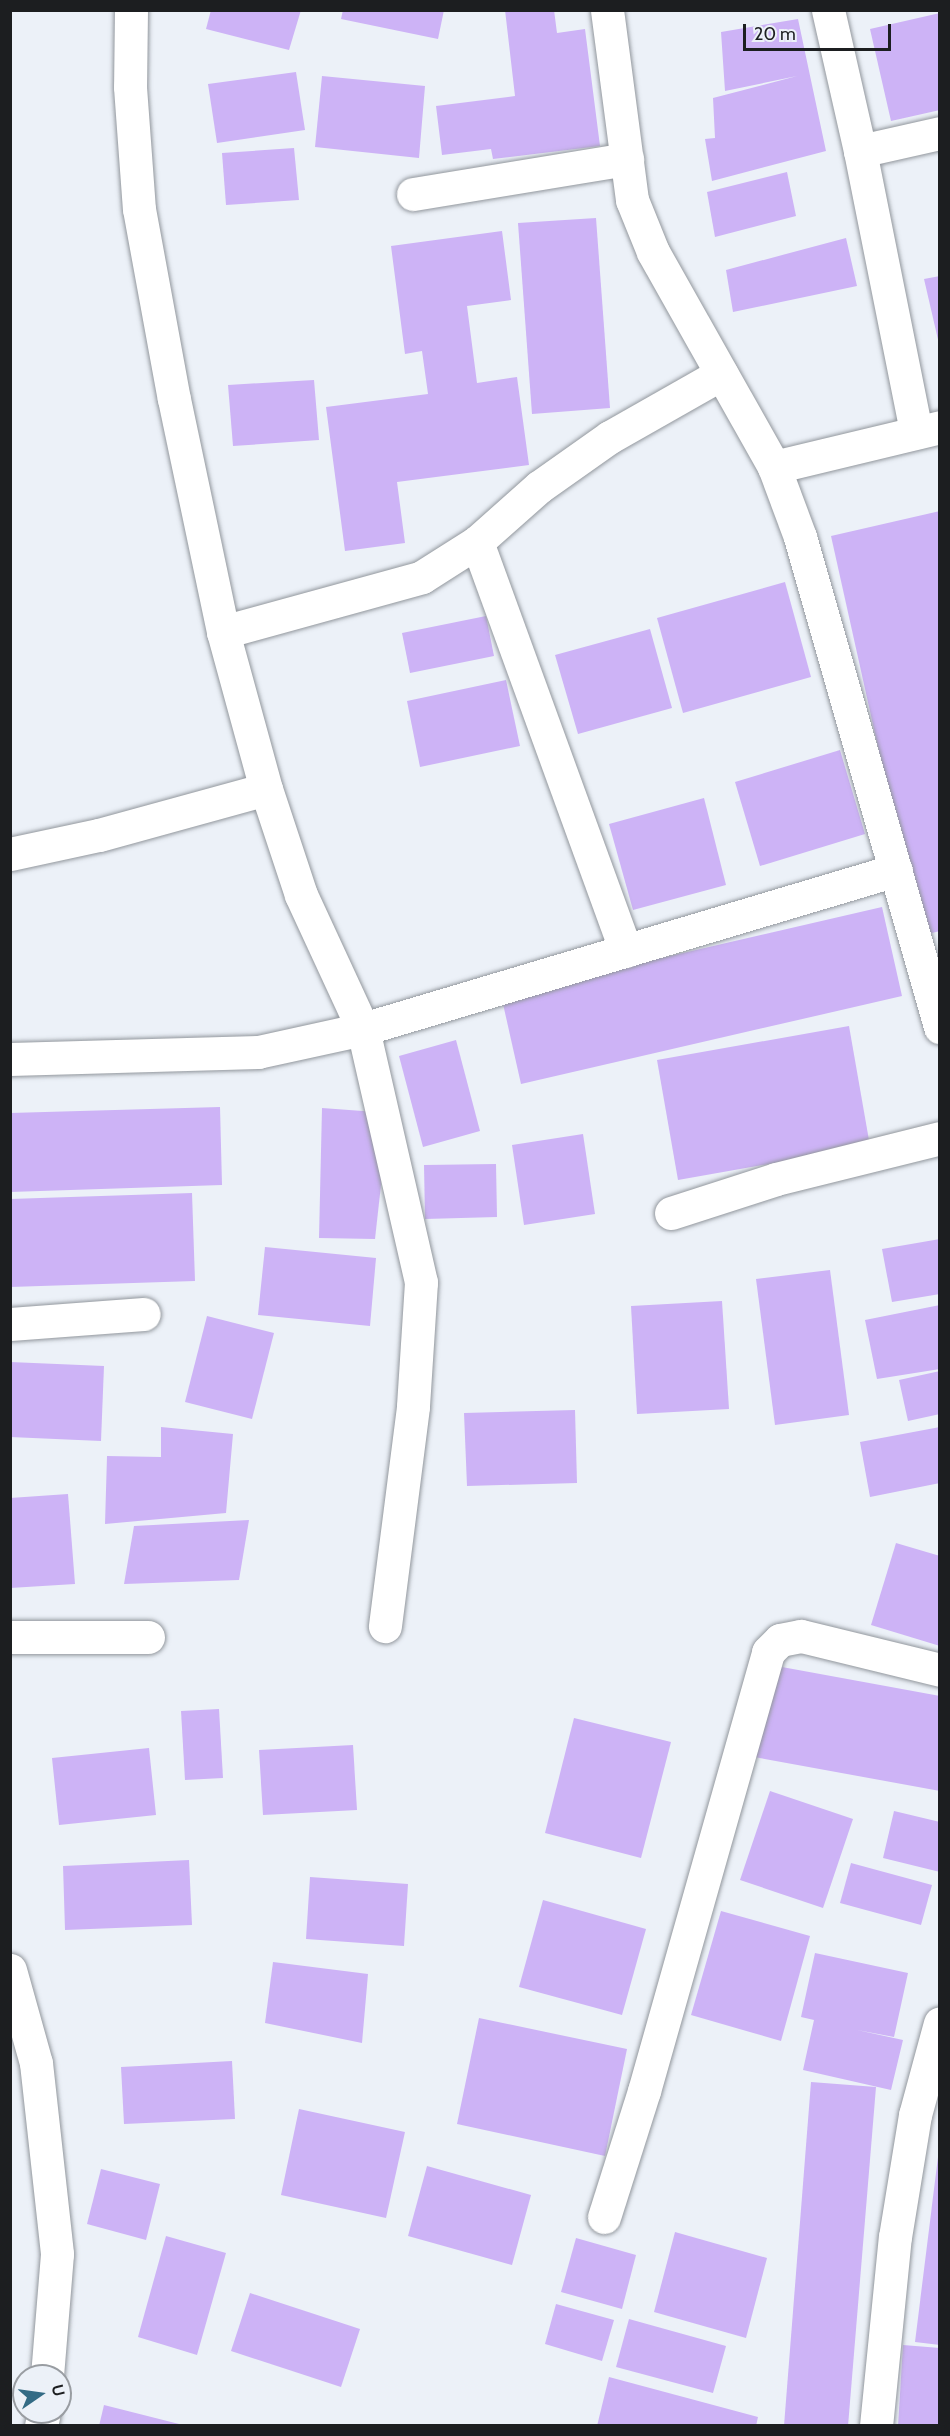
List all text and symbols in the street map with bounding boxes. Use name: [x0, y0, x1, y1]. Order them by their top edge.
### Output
scale bar: [746, 12, 894, 50]
text: 20 m: [754, 23, 796, 45]
north arrow: [12, 2364, 72, 2424]
text: U: [48, 2383, 69, 2398]

